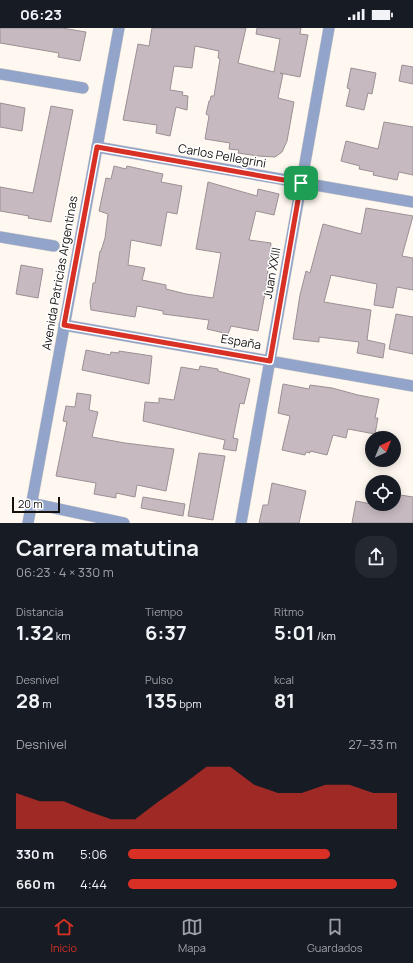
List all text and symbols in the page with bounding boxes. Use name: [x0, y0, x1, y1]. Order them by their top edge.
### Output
text: 06:23: [20, 4, 62, 25]
street label: Carlos Pellegrini: [177, 139, 267, 172]
pin: [284, 166, 318, 200]
icon: arrive: [290, 172, 312, 194]
street label: Avenida Patricias Argentinas: [38, 194, 81, 351]
street label: Juan XXIII: [259, 246, 284, 300]
street label: España: [220, 330, 263, 353]
north arrow: [365, 431, 401, 467]
map controls: [365, 431, 401, 511]
button: locate: [365, 475, 401, 511]
scale bar: [12, 495, 60, 514]
text: 20 m: [18, 496, 43, 511]
text: Carrera matutina: [16, 533, 199, 563]
button: share: [355, 536, 397, 578]
text: 06:23 · 4 × 330 m: [16, 563, 114, 581]
text: Distancia: [16, 604, 63, 619]
text: Tiempo: [145, 604, 183, 619]
text: Ritmo: [274, 604, 304, 619]
text: 1.32: [16, 619, 54, 646]
text: 6:37: [145, 619, 187, 646]
text: 5:01: [274, 619, 315, 646]
text: km: [54, 628, 71, 643]
text: /km: [315, 628, 336, 643]
text: Desnivel: [16, 672, 59, 687]
text: Pulso: [145, 672, 173, 687]
text: kcal: [274, 672, 294, 687]
text: 28: [16, 687, 40, 714]
text: 135: [145, 687, 177, 714]
text: 81: [274, 687, 295, 714]
text: m: [40, 696, 52, 711]
text: bpm: [177, 696, 202, 711]
text: Desnivel: [16, 735, 67, 753]
text: 27–33 m: [348, 735, 397, 753]
text: 330 m: [16, 845, 54, 863]
text: 5:06: [80, 845, 107, 863]
text: 660 m: [16, 875, 55, 893]
text: 4:44: [80, 875, 107, 893]
tab: Inicio: [50, 916, 77, 955]
tab: Mapa: [178, 916, 206, 955]
tab: Guardados: [307, 916, 363, 955]

